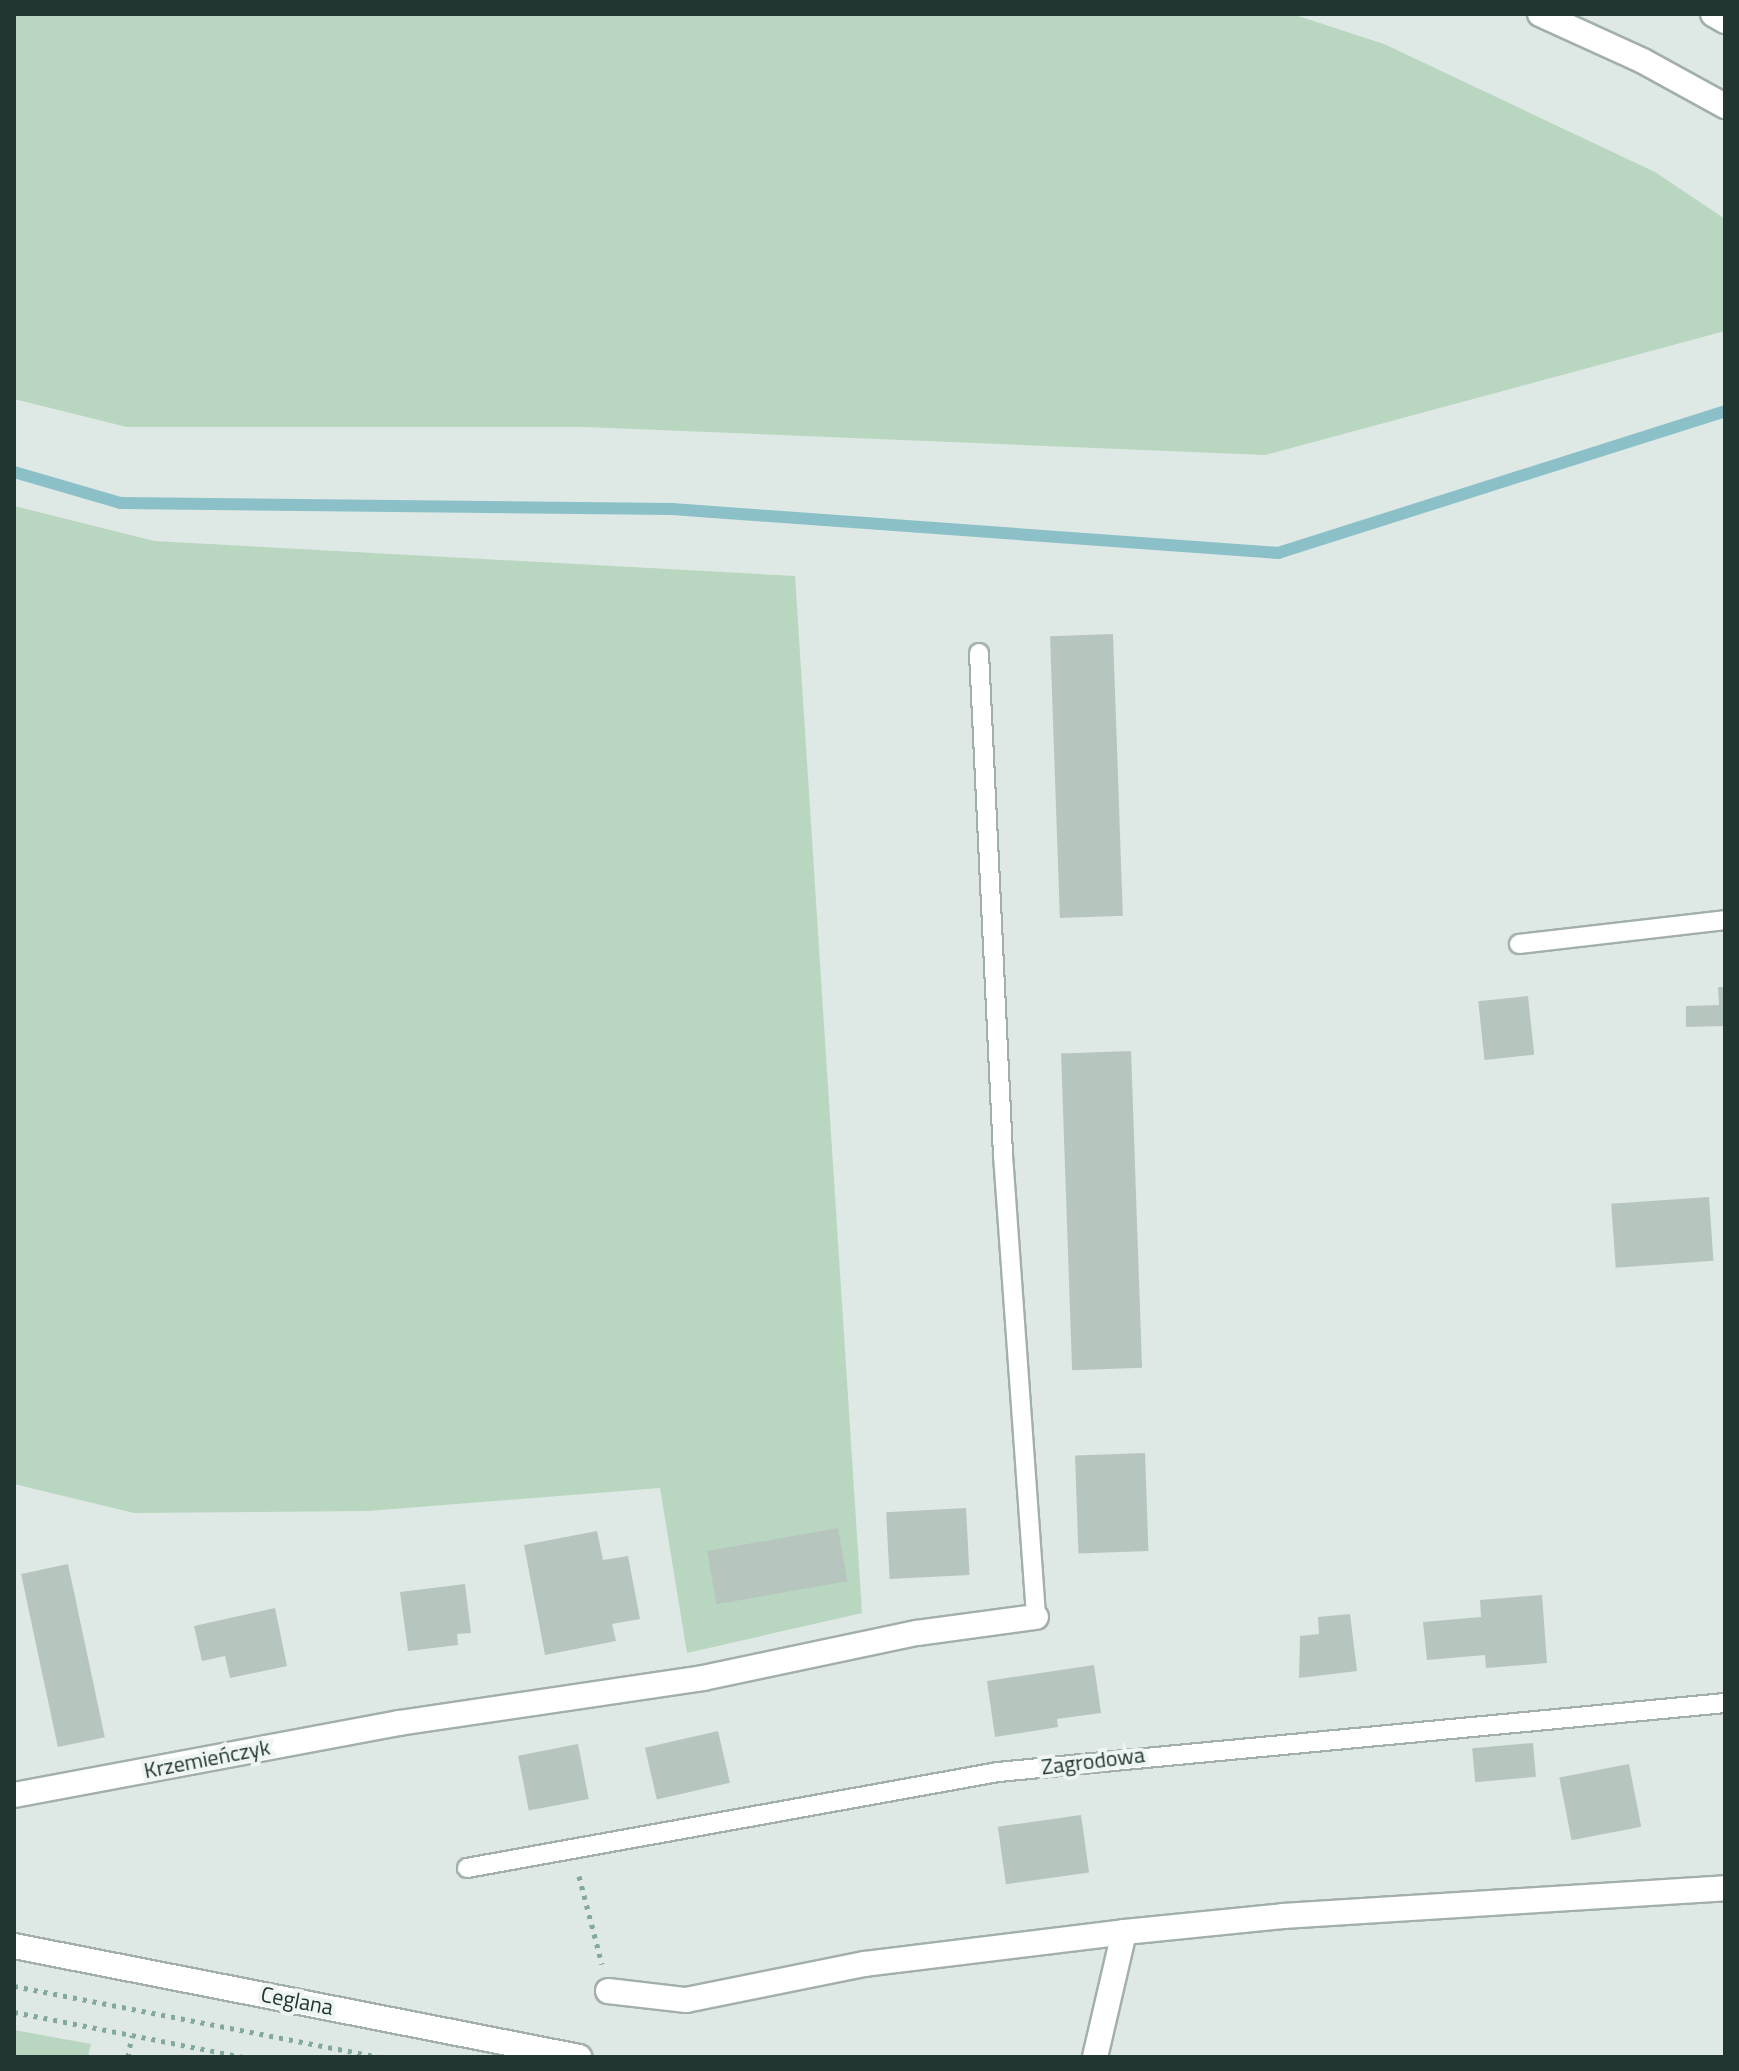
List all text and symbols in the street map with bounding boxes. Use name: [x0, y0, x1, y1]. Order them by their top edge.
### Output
street label: Krzemieńczyk: [142, 1734, 272, 1784]
street label: Zagrodowa: [1040, 1742, 1146, 1780]
street label: Ceglana: [259, 1981, 335, 2021]

